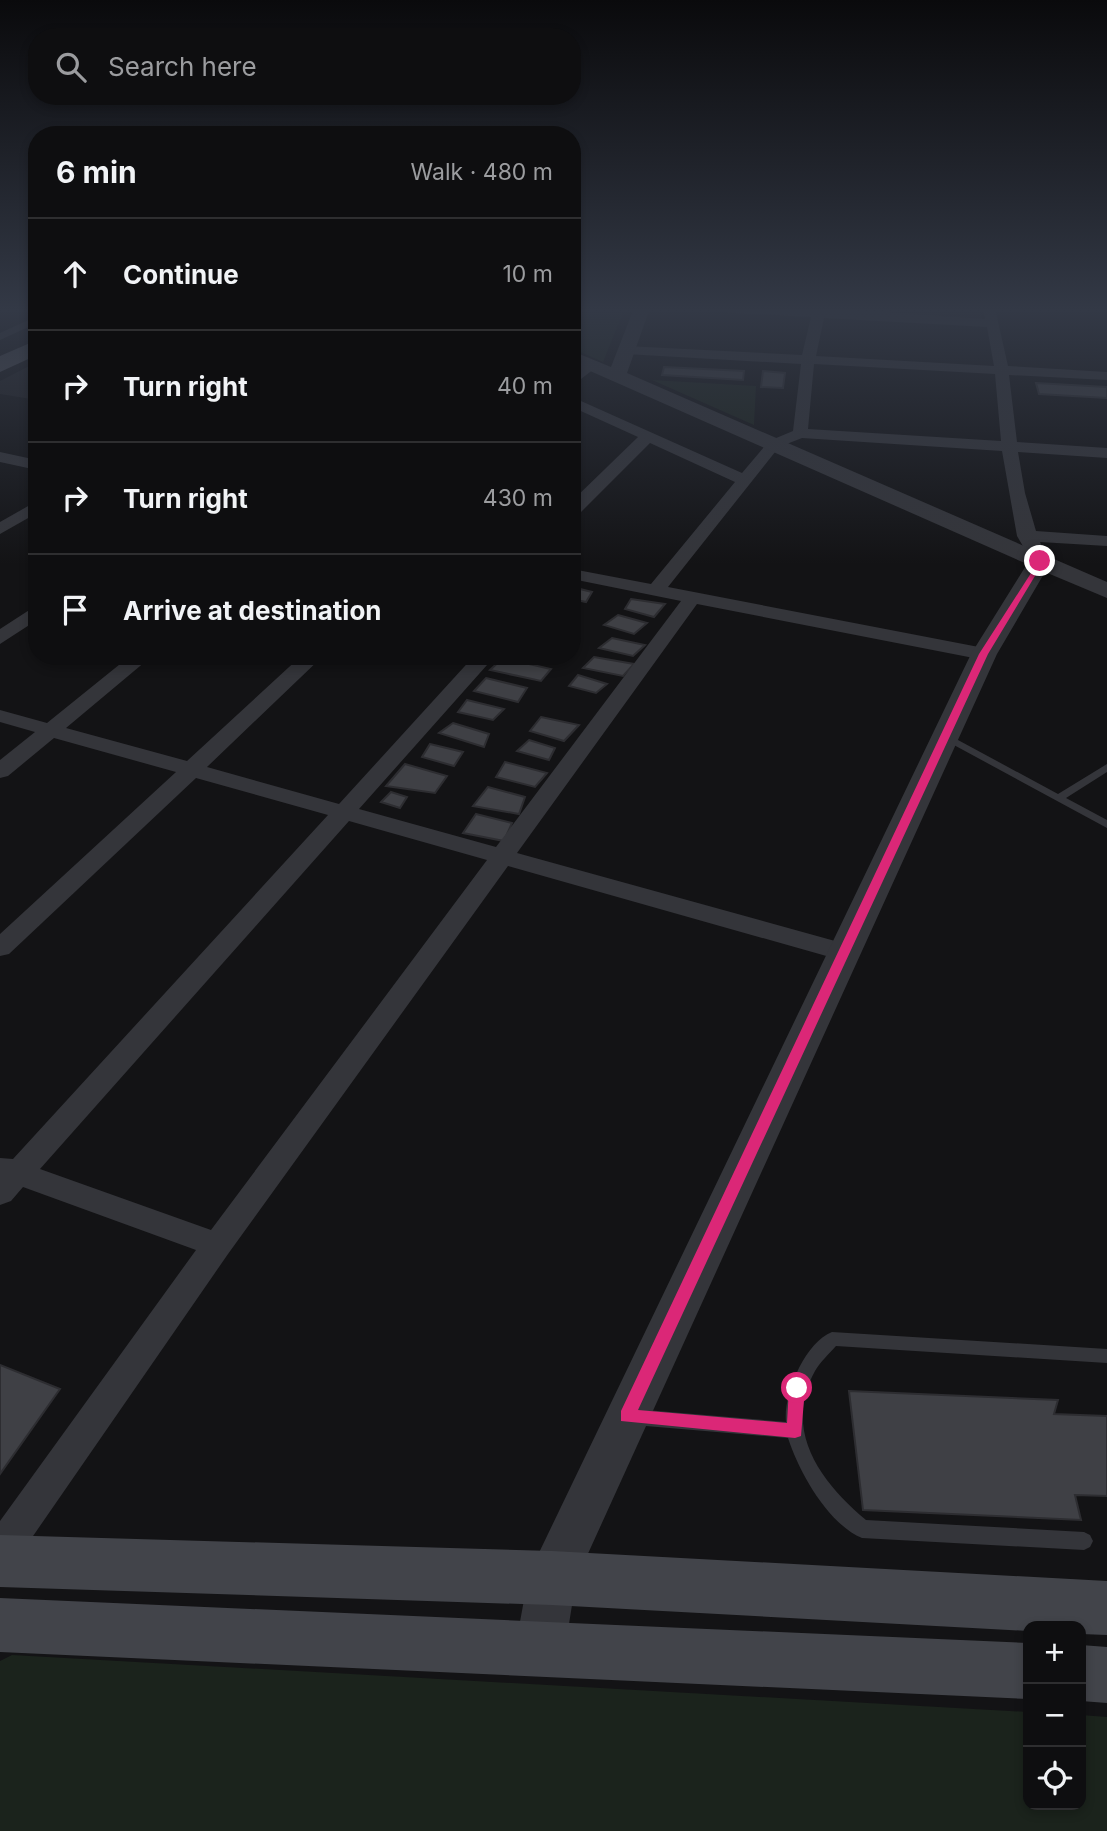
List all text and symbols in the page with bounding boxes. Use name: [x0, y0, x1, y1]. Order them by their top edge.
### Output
search box: [28, 28, 581, 105]
icon: search: [52, 48, 90, 86]
text: Search here: [108, 51, 257, 82]
text: 6 min: [56, 154, 137, 190]
text: Walk · 480 m: [411, 158, 553, 186]
icon: ahead: [56, 255, 94, 293]
text: Continue: [123, 259, 239, 290]
text: 10 m: [503, 260, 553, 288]
icon: right: [56, 367, 94, 405]
text: Turn right: [123, 371, 248, 402]
text: 40 m: [497, 372, 553, 400]
icon: right: [56, 479, 94, 517]
text: Turn right: [123, 483, 248, 514]
text: 430 m: [483, 484, 553, 512]
route end: [1024, 545, 1055, 576]
icon: arrive: [56, 591, 94, 629]
text: Arrive at destination: [123, 595, 382, 626]
route start: [781, 1372, 812, 1403]
map controls: [1023, 1621, 1086, 1810]
button: +: [1023, 1621, 1086, 1684]
button: −: [1023, 1684, 1086, 1747]
button: locate: [1023, 1747, 1086, 1810]

